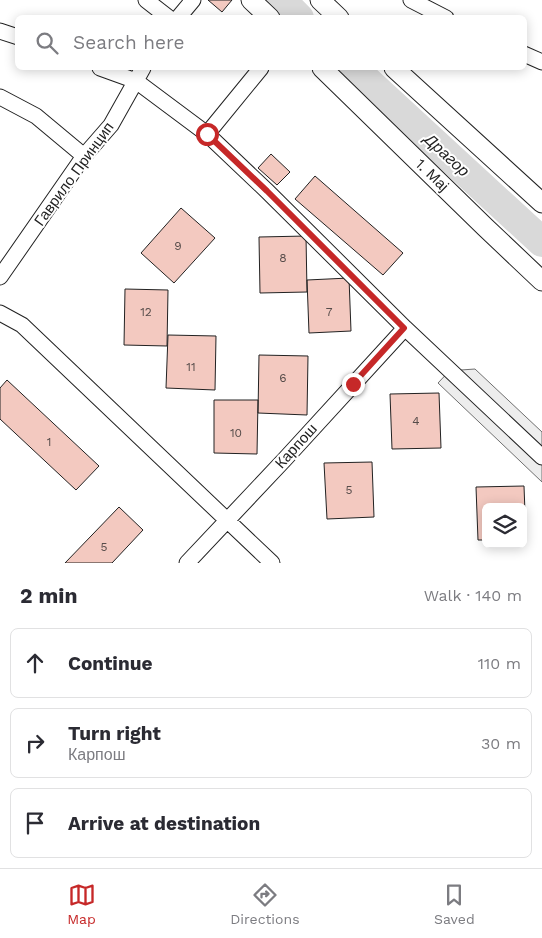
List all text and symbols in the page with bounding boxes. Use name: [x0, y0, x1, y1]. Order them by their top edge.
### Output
search box: [15, 15, 527, 70]
icon: search: [33, 29, 61, 57]
text: Search here: [73, 31, 184, 54]
street label: Гаврило Принцип: [30, 119, 118, 229]
route start: [196, 123, 219, 146]
water label: Драгор: [419, 128, 474, 181]
street label: 1. Мај: [412, 155, 452, 195]
house number: 9: [174, 239, 182, 253]
house number: 8: [279, 251, 287, 265]
house number: 12: [140, 305, 152, 319]
house number: 7: [326, 305, 333, 319]
house number: 11: [186, 360, 196, 374]
house number: 6: [279, 371, 287, 385]
route end: [342, 373, 365, 396]
house number: 4: [412, 414, 420, 428]
street label: Карпош: [271, 420, 321, 472]
house number: 10: [230, 426, 242, 440]
house number: 1: [47, 435, 51, 449]
house number: 5: [346, 483, 353, 497]
map controls: [482, 503, 527, 548]
button: layers: [482, 503, 527, 548]
house number: 5: [101, 540, 108, 554]
text: 2 min: [20, 583, 77, 608]
text: Walk · 140 m: [424, 586, 522, 605]
icon: ahead: [21, 649, 49, 677]
text: Continue: [68, 652, 152, 675]
text: 110 m: [478, 654, 521, 673]
text: Turn right: [68, 722, 161, 745]
icon: right: [21, 729, 49, 757]
text: 30 m: [481, 734, 521, 753]
text: Карпош: [68, 745, 126, 764]
icon: arrive: [21, 809, 49, 837]
text: Arrive at destination: [68, 812, 260, 835]
tab: Map: [67, 881, 96, 927]
tab: Directions: [230, 881, 300, 927]
tab: Saved: [434, 881, 475, 927]

